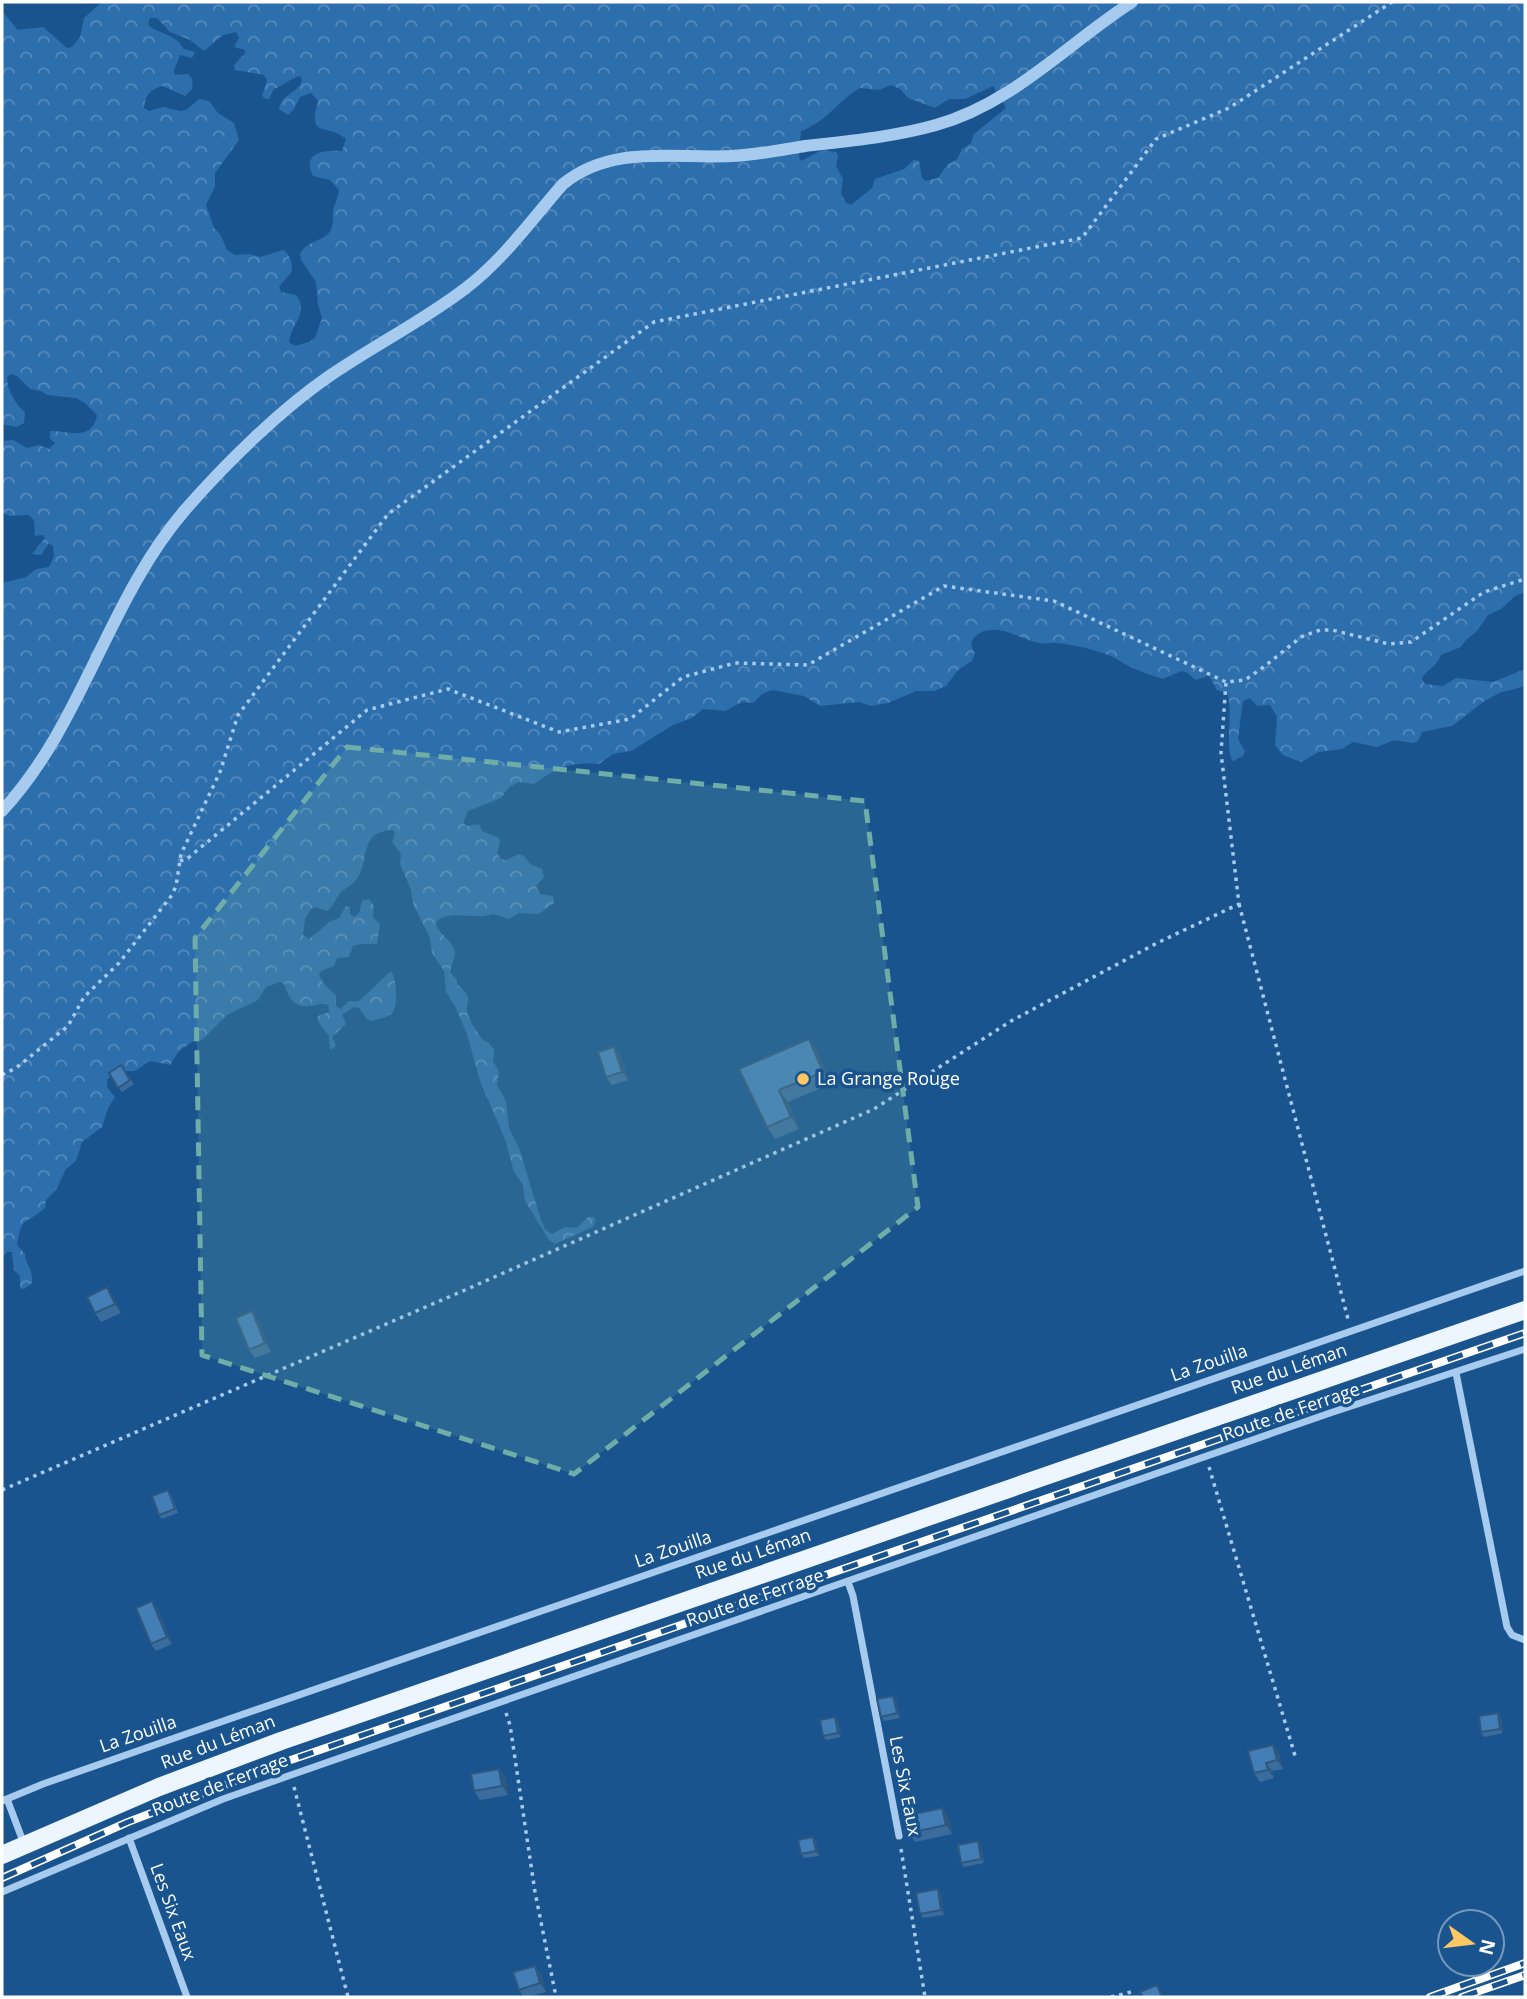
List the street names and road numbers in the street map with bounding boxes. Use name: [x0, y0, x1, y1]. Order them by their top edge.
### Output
street label: Rue du Léman: [1228, 1337, 1350, 1399]
street label: La Zouilla: [1167, 1338, 1250, 1386]
street label: Route de Ferrage: [1219, 1376, 1363, 1446]
street label: Rue du Léman: [692, 1522, 814, 1584]
street label: La Zouilla: [631, 1524, 714, 1572]
street label: Route de Ferrage: [683, 1562, 827, 1632]
street label: Rue du Léman: [157, 1708, 278, 1774]
street label: La Zouilla: [96, 1709, 179, 1757]
street label: Les Six Eaux: [884, 1734, 928, 1839]
street label: Route de Ferrage: [148, 1747, 291, 1821]
street label: Les Six Eaux: [145, 1860, 203, 1964]

